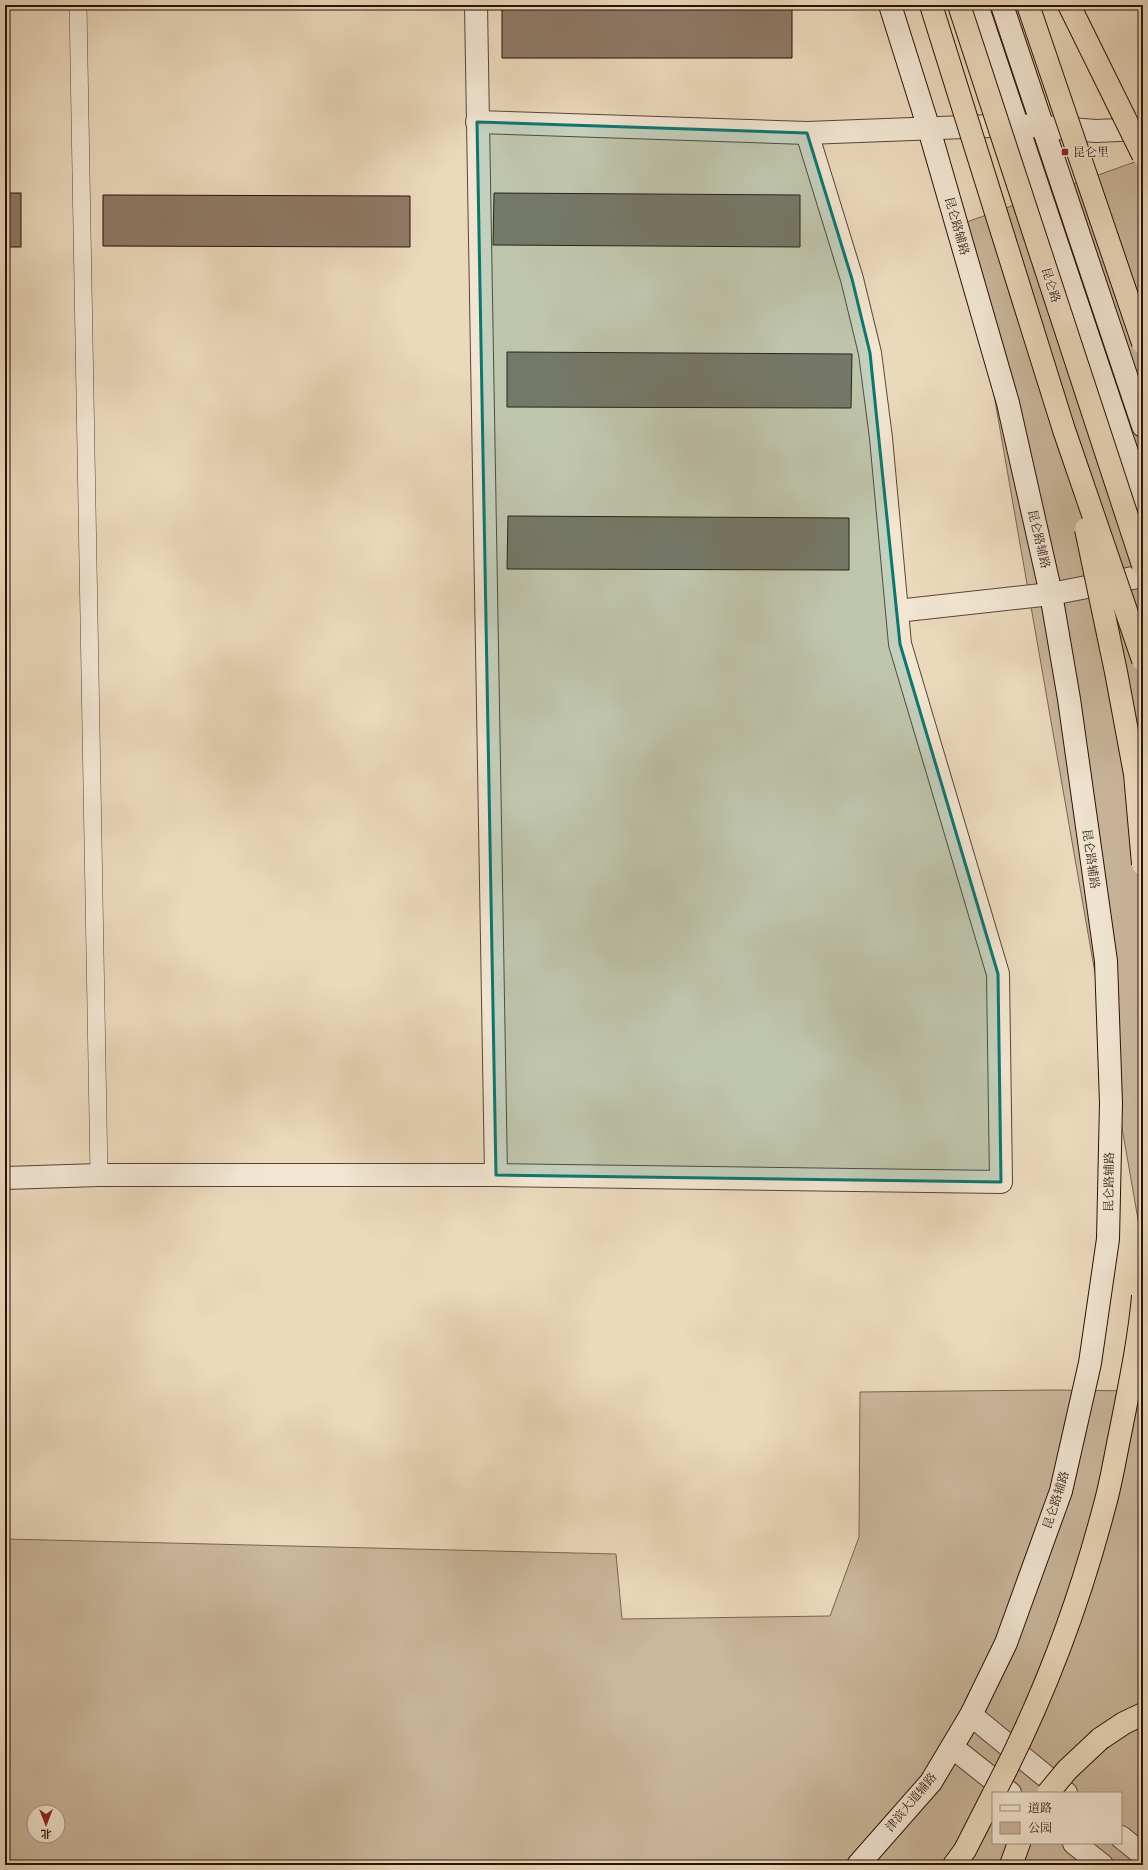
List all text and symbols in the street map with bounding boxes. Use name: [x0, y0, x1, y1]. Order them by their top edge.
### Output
place label: 昆仑里: [1073, 145, 1109, 160]
marker: 昆仑里: [1060, 147, 1070, 157]
street label: 昆仑路辅路: [941, 195, 972, 257]
street label: 昆仑路: [1038, 266, 1063, 305]
street label: 昆仑路辅路: [1024, 508, 1053, 570]
street label: 昆仑路辅路: [1079, 828, 1102, 890]
street label: 昆仑路辅路: [1101, 1152, 1118, 1212]
street label: 昆仑路辅路: [1040, 1469, 1073, 1531]
street label: 津滨大道辅路: [882, 1770, 940, 1835]
legend: [992, 1792, 1122, 1844]
text: 道路: [1028, 1801, 1052, 1816]
north arrow: [26, 1804, 66, 1844]
text: 公园: [1028, 1821, 1052, 1836]
text: 北: [41, 1826, 52, 1840]

